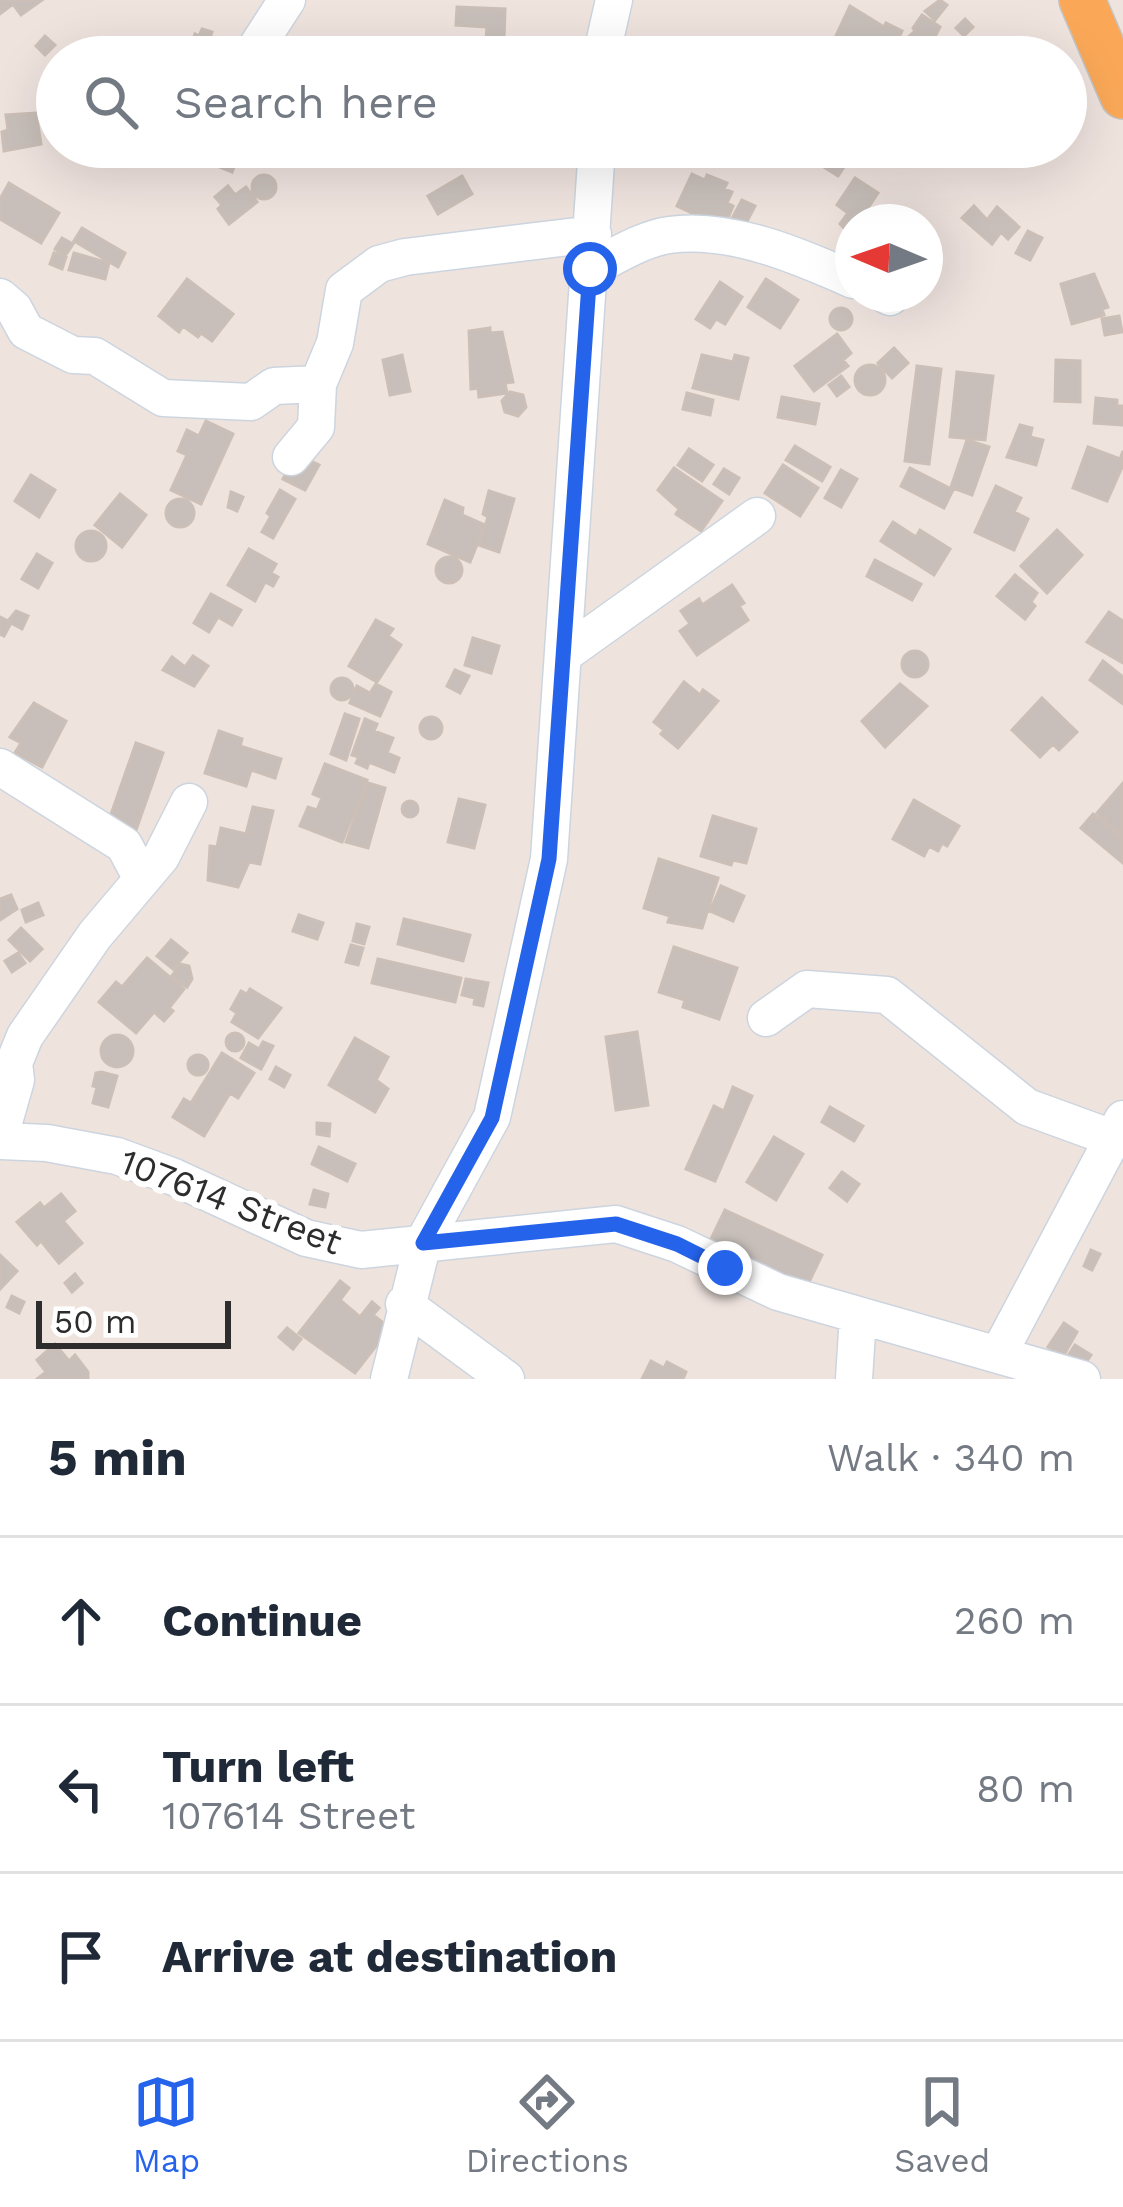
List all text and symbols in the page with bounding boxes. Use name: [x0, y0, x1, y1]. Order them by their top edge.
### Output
search box: [36, 36, 1087, 168]
icon: search: [78, 69, 144, 135]
text: Search here: [174, 76, 438, 129]
north arrow: [835, 204, 943, 312]
route start: [563, 242, 617, 296]
street label: 107614 Street: [114, 1141, 348, 1263]
route end: [698, 1241, 752, 1295]
scale bar: [36, 1295, 231, 1348]
text: 50 m: [54, 1302, 136, 1341]
text: 5 min: [48, 1428, 187, 1487]
text: Walk · 340 m: [827, 1435, 1075, 1480]
icon: ahead: [48, 1588, 114, 1654]
text: Continue: [162, 1594, 362, 1647]
text: 260 m: [954, 1598, 1075, 1643]
text: Turn left: [162, 1740, 354, 1793]
icon: left: [48, 1756, 114, 1822]
text: 80 m: [976, 1766, 1075, 1811]
text: 107614 Street: [162, 1793, 415, 1838]
icon: arrive: [48, 1924, 114, 1990]
text: Arrive at destination: [162, 1930, 617, 1983]
tab: Map: [133, 2069, 200, 2180]
tab: Directions: [466, 2069, 629, 2180]
tab: Saved: [894, 2069, 990, 2180]

